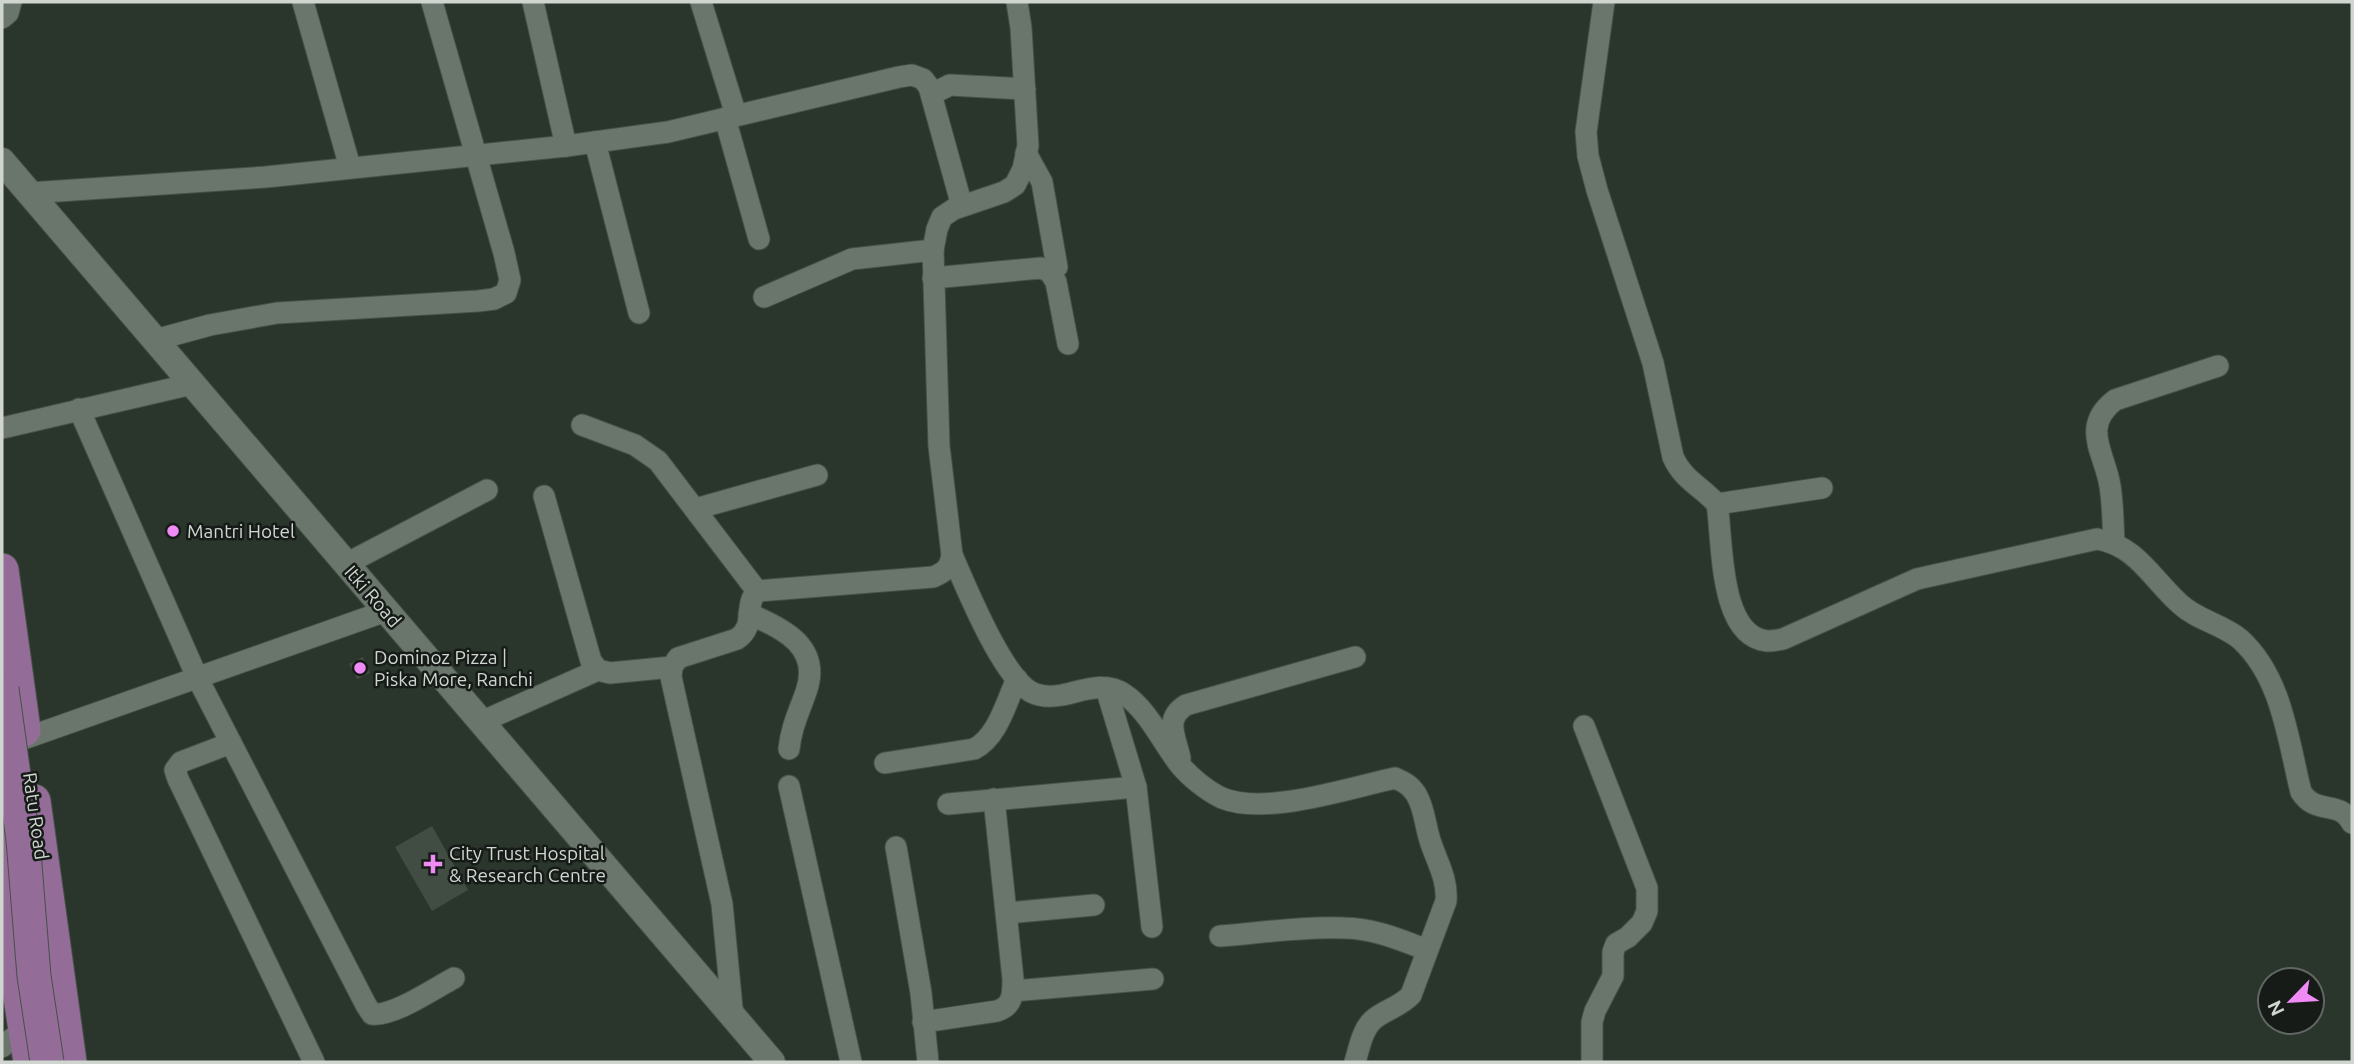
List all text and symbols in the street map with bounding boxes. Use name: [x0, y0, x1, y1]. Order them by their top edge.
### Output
place label: Mantri Hotel: [187, 520, 295, 542]
marker: Mantri Hotel: [165, 523, 181, 539]
street label: Itki Road: [340, 561, 406, 631]
place label: Dominoz Pizza | Piska More, Ranchi: [374, 646, 533, 690]
marker: Dominoz Pizza | Piska More, Ranchi: [352, 660, 368, 676]
street label: Ratu Road: [19, 771, 53, 861]
place label: City Trust Hospital & Research Centre: [449, 842, 606, 886]
marker: City Trust Hospital & Research Centre: [423, 854, 443, 874]
north arrow: [2256, 966, 2326, 1036]
text: N: [2263, 997, 2289, 1019]

